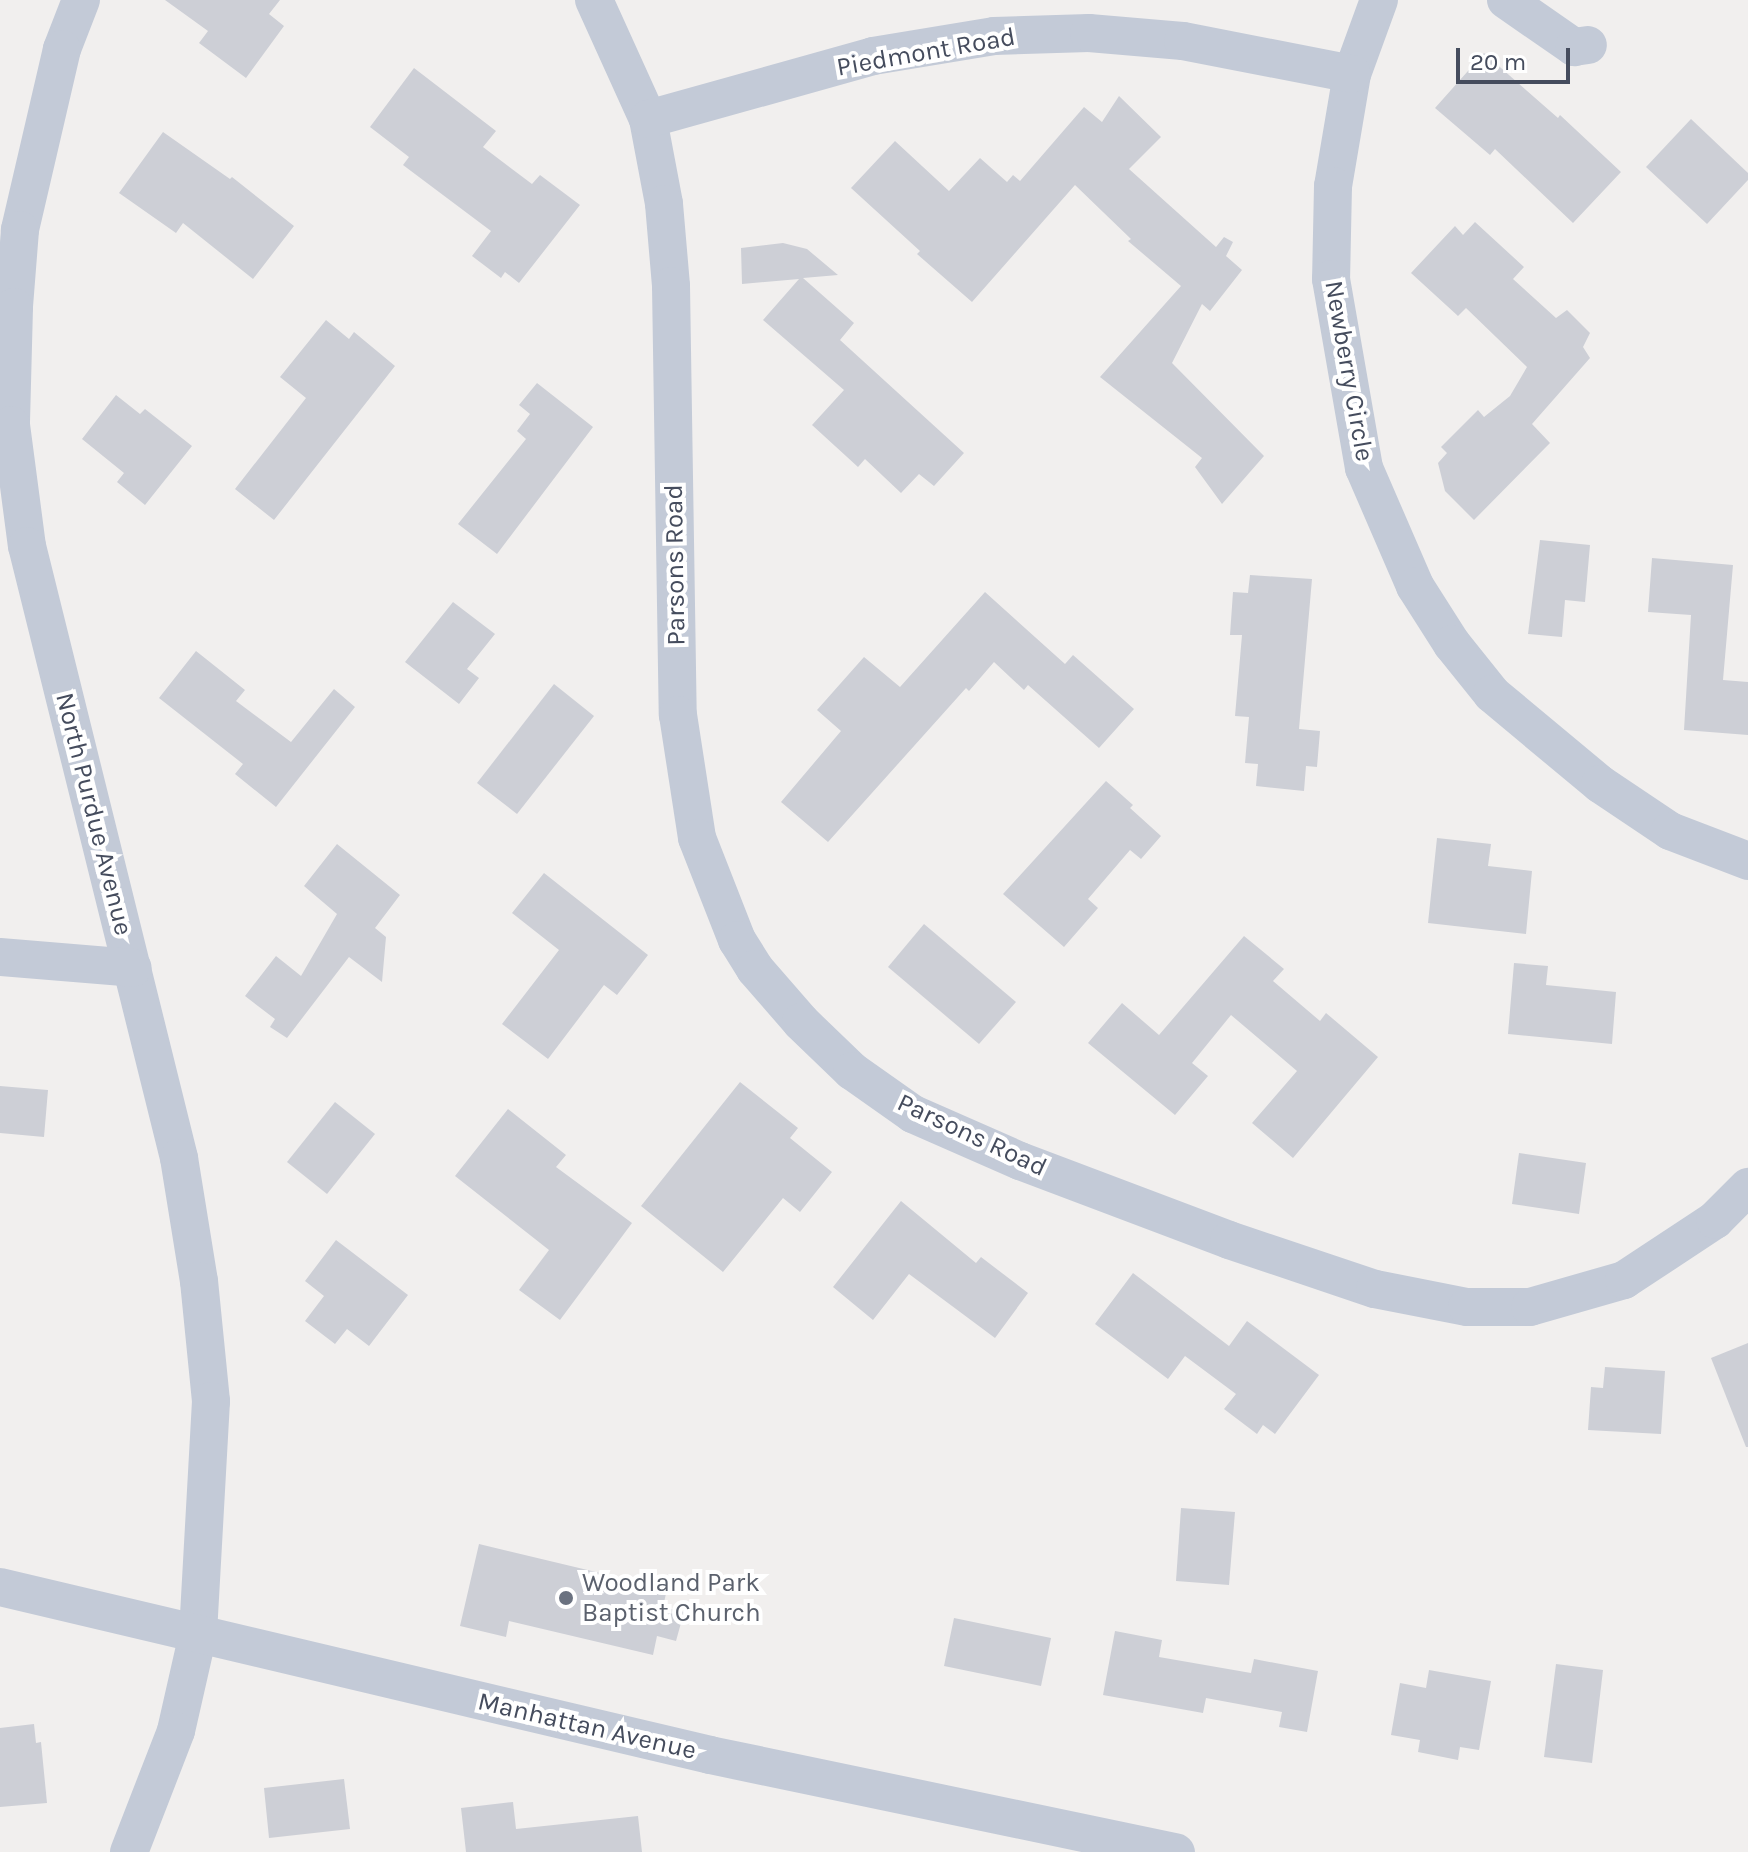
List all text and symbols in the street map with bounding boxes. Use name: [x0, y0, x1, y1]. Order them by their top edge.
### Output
street label: Piedmont Road: [834, 21, 1018, 83]
scale bar: [1460, 32, 1574, 82]
text: 20 m: [1470, 48, 1526, 76]
street label: Newberry Circle: [1318, 278, 1380, 464]
street label: Parsons Road: [658, 484, 692, 646]
street label: North Purdue Avenue: [49, 690, 139, 938]
street label: Parsons Road: [892, 1087, 1052, 1183]
place label: Woodland Park Baptist Church: [582, 1567, 761, 1628]
marker: Woodland Park Baptist Church: [557, 1589, 575, 1607]
street label: Manhattan Avenue: [475, 1686, 699, 1766]

